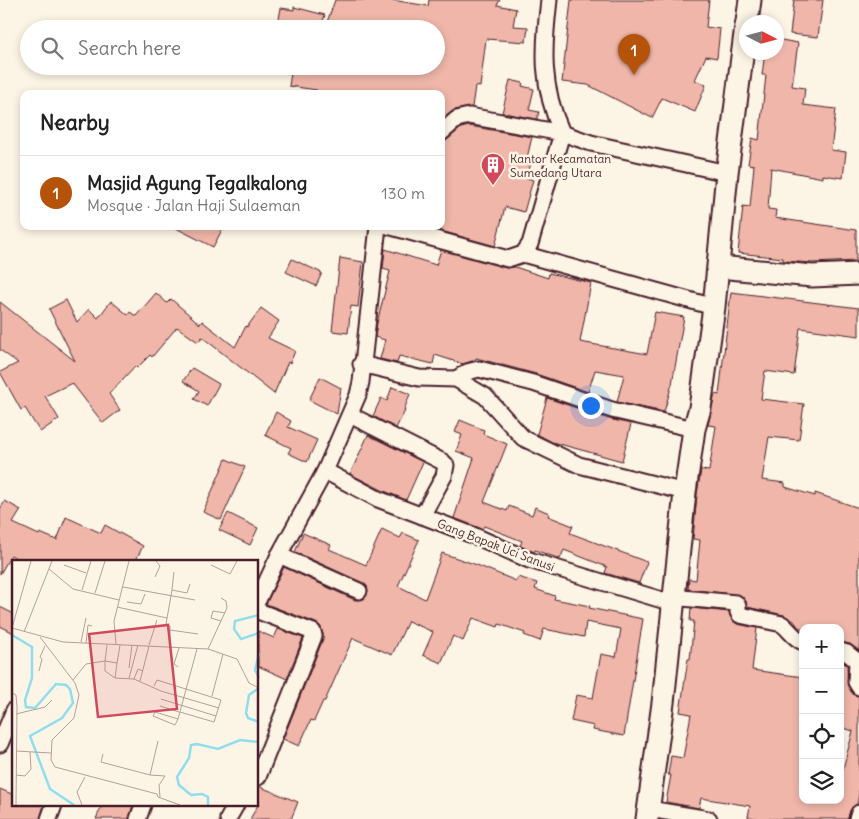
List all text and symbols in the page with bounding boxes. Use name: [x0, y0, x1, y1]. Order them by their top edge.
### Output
north arrow: [739, 15, 784, 60]
search box: [20, 20, 445, 75]
icon: search: [38, 34, 66, 62]
pin: 1: [618, 34, 650, 75]
text: Search here: [78, 36, 181, 60]
text: Nearby: [40, 109, 110, 136]
place label: Kantor Kecamatan Sumedang Utara: [510, 151, 611, 180]
building icon: Kantor Kecamatan Sumedang Utara: [480, 152, 506, 186]
text: Masjid Agung Tegalkalong: [87, 171, 307, 195]
text: 1: [53, 183, 59, 203]
text: 130 m: [381, 183, 425, 203]
text: Mosque · Jalan Haji Sulaeman: [87, 195, 301, 215]
your location: [578, 393, 604, 419]
street label: Gang Bapak Uci Sanusi: [435, 516, 557, 574]
inset map: [12, 560, 259, 806]
map controls: [799, 624, 844, 804]
button: +: [799, 624, 844, 669]
button: −: [799, 669, 844, 714]
button: locate: [799, 714, 844, 759]
button: layers: [799, 759, 844, 804]

